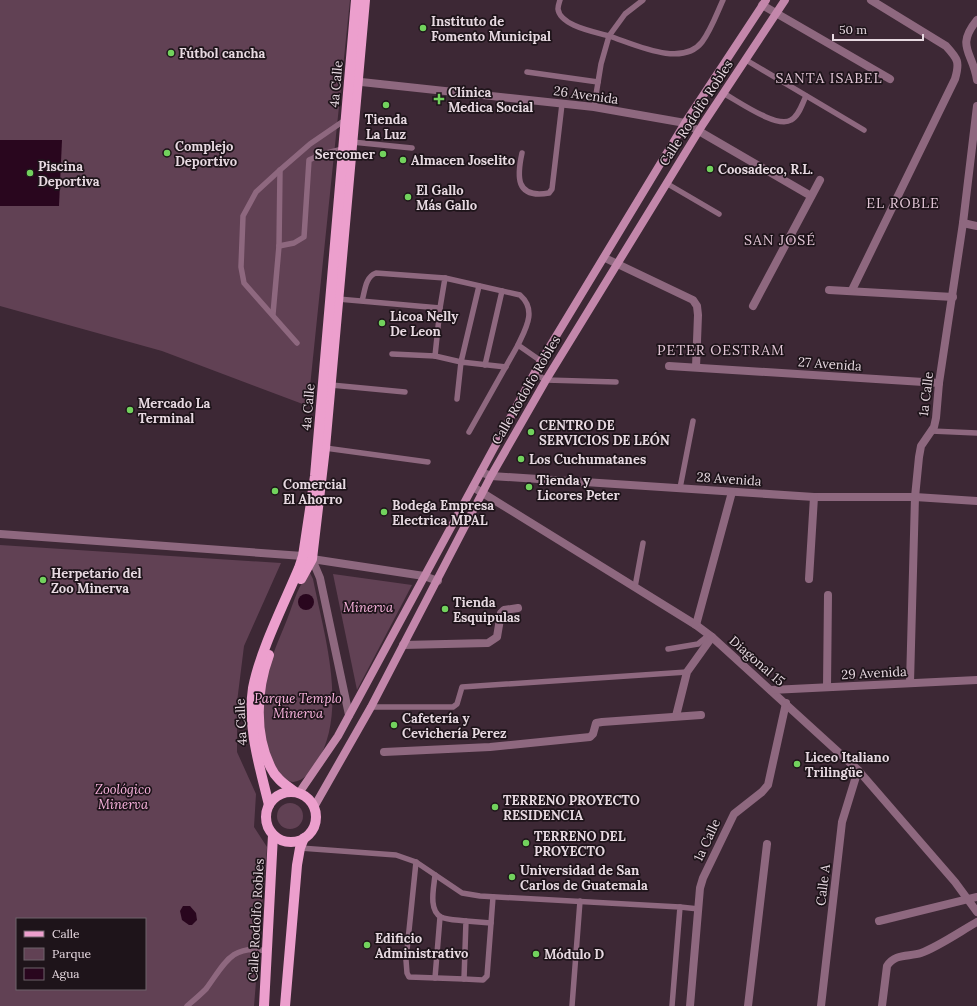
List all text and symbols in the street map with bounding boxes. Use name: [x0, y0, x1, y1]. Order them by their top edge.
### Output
place label: Instituto de Fomento Municipal: [431, 13, 551, 45]
scale bar: [833, 16, 923, 42]
text: 50 m: [839, 22, 867, 37]
marker: Instituto de Fomento Municipal: [418, 23, 428, 33]
place label: Fútbol cancha: [179, 45, 266, 62]
marker: Fútbol cancha: [166, 48, 176, 58]
street label: Calle Rodolfo Robles: [655, 57, 737, 169]
street label: 4a Calle: [325, 60, 347, 108]
district label: SANTA ISABEL: [775, 69, 883, 87]
street label: 26 Avenida: [552, 82, 620, 108]
place label: Clínica Medica Social: [448, 84, 533, 116]
marker: Clínica Medica Social: [433, 93, 445, 105]
marker: Tienda La Luz: [381, 100, 391, 110]
place label: Tienda La Luz: [365, 111, 407, 143]
place label: Complejo Deportivo: [175, 138, 237, 170]
place label: Sercomer: [315, 146, 376, 163]
marker: Complejo Deportivo: [162, 148, 172, 158]
marker: Sercomer: [378, 149, 388, 159]
place label: Almacen Joselito: [411, 152, 515, 169]
marker: Almacen Joselito: [398, 155, 408, 165]
place label: Piscina Deportiva: [38, 158, 100, 190]
place label: Coosadeco, R.L.: [718, 161, 813, 178]
marker: Coosadeco, R.L.: [705, 164, 715, 174]
marker: Piscina Deportiva: [25, 168, 35, 178]
place label: El Gallo Más Gallo: [416, 182, 477, 214]
marker: El Gallo Más Gallo: [403, 192, 413, 202]
district label: EL ROBLE: [866, 194, 940, 212]
district label: SAN JOSÉ: [744, 231, 816, 249]
place label: Licoa Nelly De Leon: [390, 308, 459, 340]
marker: Licoa Nelly De Leon: [377, 318, 387, 328]
street label: Calle Rodolfo Robles: [488, 332, 564, 448]
district label: PETER OESTRAM: [657, 341, 785, 359]
street label: 27 Avenida: [798, 353, 863, 375]
street label: 1a Calle: [915, 371, 937, 417]
street label: 4a Calle: [297, 383, 319, 431]
place label: Mercado La Terminal: [138, 395, 210, 427]
marker: Mercado La Terminal: [125, 405, 135, 415]
place label: CENTRO DE SERVICIOS DE LEÓN: [539, 417, 670, 449]
marker: CENTRO DE SERVICIOS DE LEÓN: [526, 427, 536, 437]
place label: Los Cuchumatanes: [529, 451, 646, 468]
marker: Los Cuchumatanes: [516, 454, 526, 464]
street label: 28 Avenida: [696, 468, 762, 490]
place label: Tienda y Licores Peter: [537, 472, 620, 504]
place label: Comercial El Ahorro: [283, 476, 346, 508]
marker: Tienda y Licores Peter: [524, 482, 534, 492]
marker: Comercial El Ahorro: [270, 486, 280, 496]
place label: Bodega Empresa Electrica MPAL: [392, 497, 494, 529]
marker: Bodega Empresa Electrica MPAL: [379, 507, 389, 517]
place label: Herpetario del Zoo Minerva: [51, 565, 141, 597]
marker: Herpetario del Zoo Minerva: [38, 575, 48, 585]
place label: Tienda Esquipulas: [453, 594, 520, 626]
park label: Minerva: [343, 599, 394, 616]
marker: Tienda Esquipulas: [440, 604, 450, 614]
street label: Diagonal 15: [726, 632, 788, 690]
street label: 29 Avenida: [841, 663, 907, 683]
park label: Parque Templo Minerva: [254, 690, 342, 722]
street label: 4a Calle: [231, 698, 251, 746]
place label: Cafetería y Cevichería Perez: [402, 710, 507, 742]
marker: Cafetería y Cevichería Perez: [389, 720, 399, 730]
place label: Liceo Italiano Trilingüe: [805, 749, 889, 781]
marker: Liceo Italiano Trilingüe: [792, 759, 802, 769]
park label: Zoológico Minerva: [95, 781, 151, 813]
place label: TERRENO PROYECTO RESIDENCIA: [503, 792, 640, 824]
marker: TERRENO PROYECTO RESIDENCIA: [490, 802, 500, 812]
street label: 1a Calle: [690, 816, 724, 864]
place label: TERRENO DEL PROYECTO: [534, 828, 626, 860]
marker: TERRENO DEL PROYECTO: [521, 838, 531, 848]
street label: Calle Rodolfo Robles: [244, 858, 268, 982]
place label: Universidad de San Carlos de Guatemala: [520, 862, 648, 894]
street label: Calle A: [812, 863, 834, 907]
marker: Universidad de San Carlos de Guatemala: [507, 872, 517, 882]
legend: [16, 918, 146, 990]
text: Calle: [52, 926, 80, 941]
place label: Edificio Administrativo: [375, 930, 468, 962]
marker: Edificio Administrativo: [362, 940, 372, 950]
text: Parque: [52, 946, 92, 961]
place label: Módulo D: [544, 946, 604, 963]
marker: Módulo D: [531, 949, 541, 959]
text: Agua: [51, 966, 80, 981]

